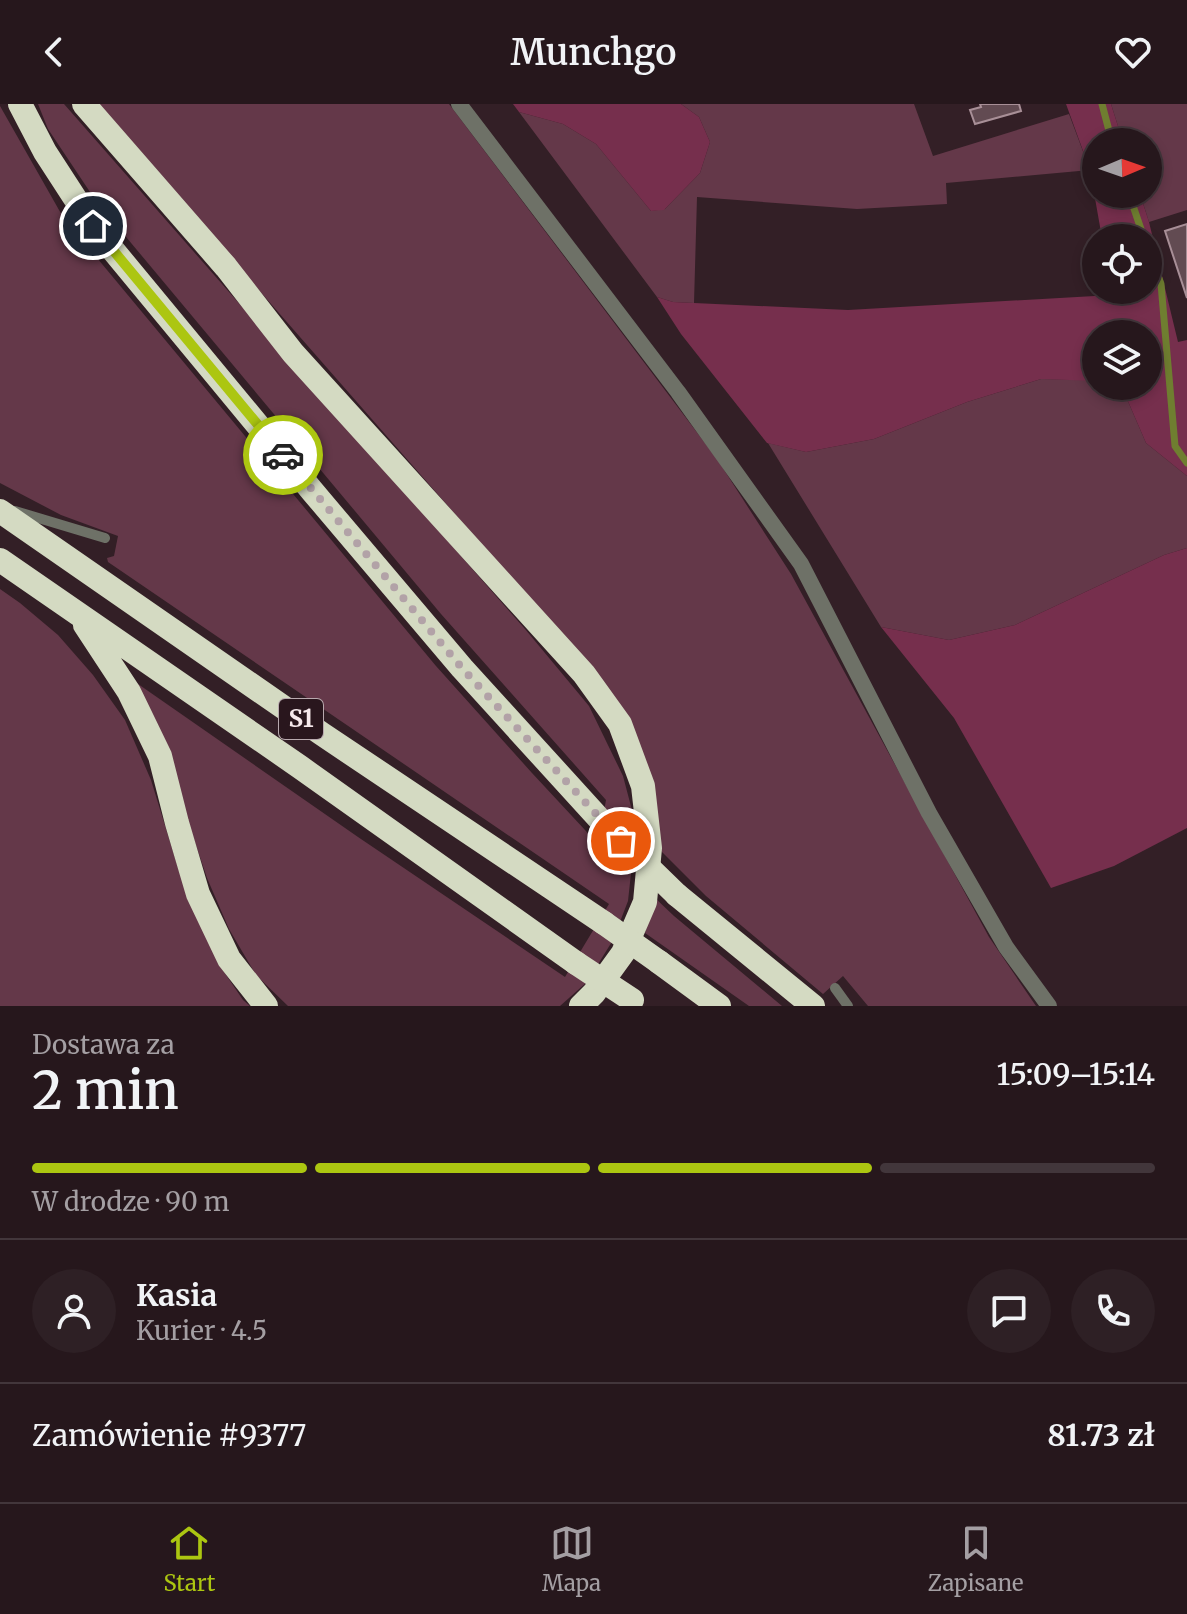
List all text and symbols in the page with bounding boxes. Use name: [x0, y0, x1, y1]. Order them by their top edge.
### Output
icon: back: [32, 30, 76, 74]
text: Munchgo: [510, 30, 677, 75]
icon: heart: [1111, 30, 1155, 74]
north arrow: [1082, 128, 1162, 208]
map controls: [1082, 128, 1162, 400]
pin: [59, 192, 127, 260]
icon: home: [71, 204, 115, 248]
button: locate: [1082, 224, 1162, 304]
button: layers: [1082, 320, 1162, 400]
courier: [243, 415, 323, 495]
icon: car: [261, 433, 305, 477]
road number: S1: [279, 699, 323, 739]
pin: [587, 807, 655, 875]
icon: bag: [599, 819, 643, 863]
text: Dostawa za: [32, 1028, 175, 1061]
text: 15:09–15:14: [997, 1055, 1155, 1093]
text: 2 min: [32, 1058, 179, 1123]
text: W drodze · 90 m: [32, 1185, 230, 1218]
button: person: [32, 1269, 116, 1353]
button: chat: [967, 1269, 1051, 1353]
button: phone: [1071, 1269, 1155, 1353]
text: Kasia: [136, 1276, 217, 1314]
text: Kurier · 4.5: [136, 1314, 267, 1347]
text: Zamówienie #9377: [32, 1416, 306, 1454]
text: 81.73 zł: [1047, 1416, 1155, 1454]
tab: Start: [163, 1521, 215, 1597]
tab: Mapa: [542, 1521, 601, 1597]
tab: Zapisane: [928, 1521, 1024, 1597]

